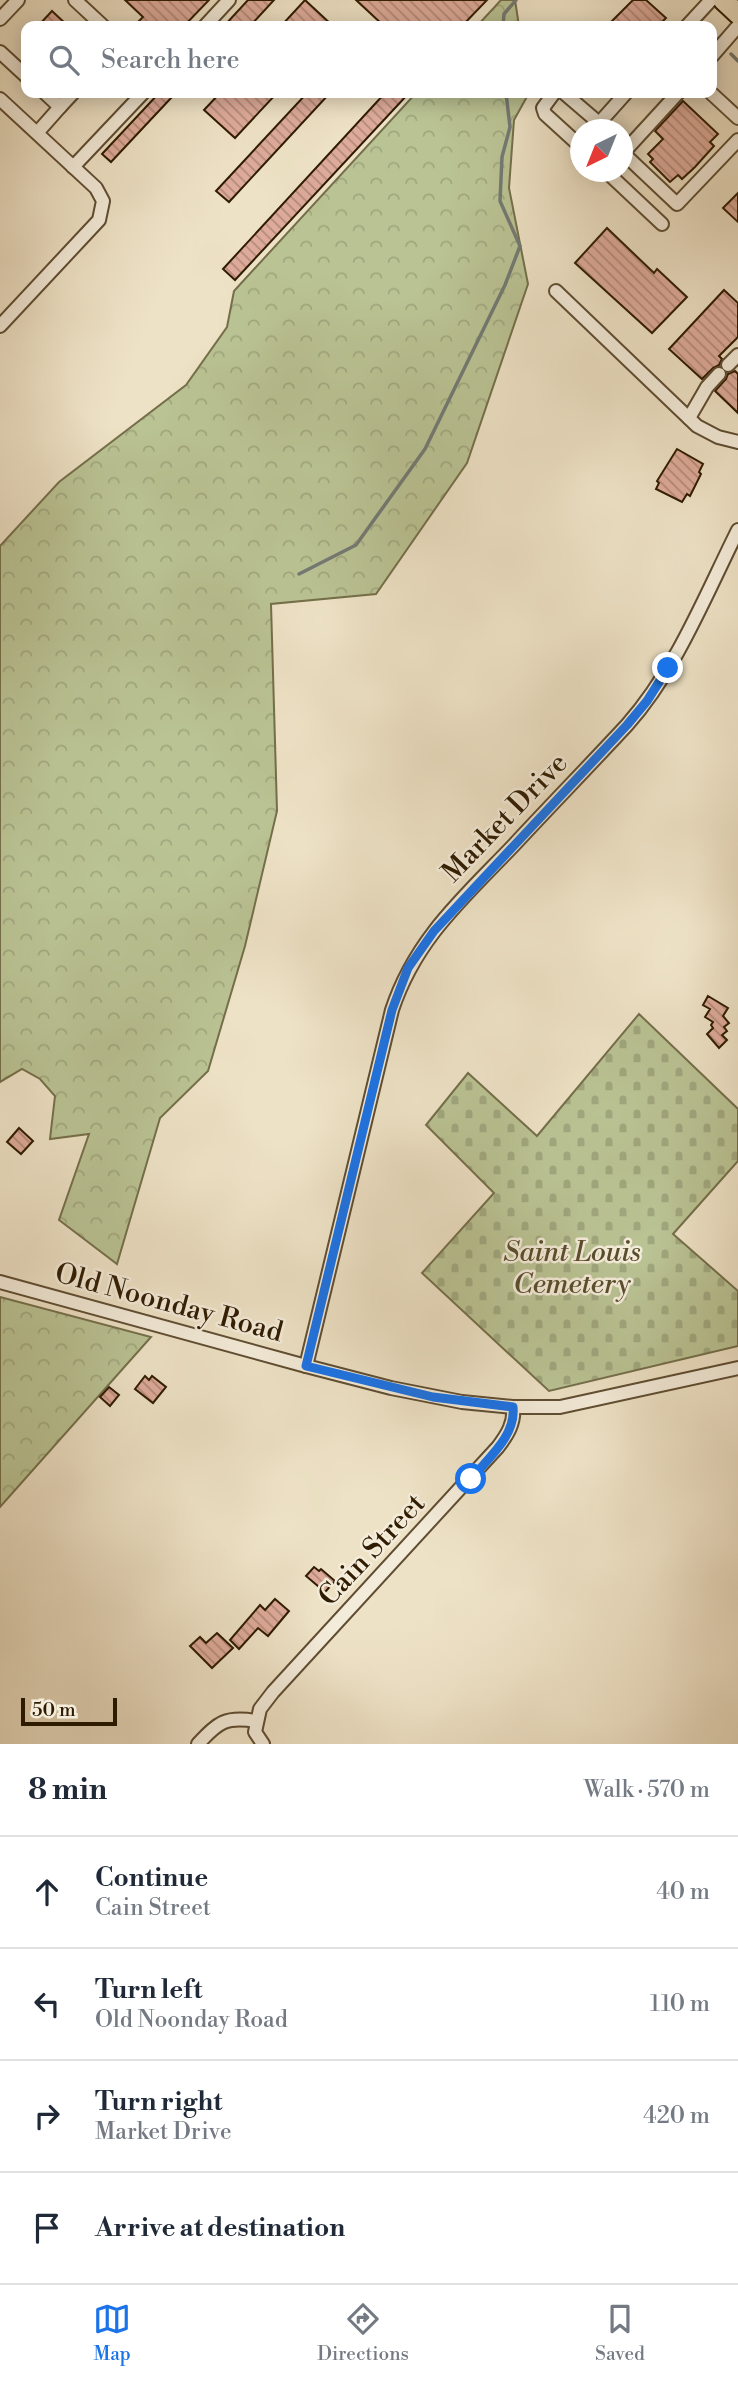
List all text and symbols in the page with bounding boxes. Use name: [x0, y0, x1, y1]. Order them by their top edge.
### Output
search box: [21, 21, 717, 98]
icon: search: [45, 41, 83, 79]
text: Search here: [101, 44, 240, 76]
north arrow: [570, 119, 633, 182]
route end: [652, 652, 683, 683]
street label: Market Drive: [435, 746, 575, 890]
park label: Saint Louis Cemetery: [503, 1235, 641, 1302]
street label: Old Noonday Road: [51, 1256, 287, 1350]
route start: [455, 1463, 486, 1494]
street label: Cain Street: [311, 1486, 433, 1614]
scale bar: [21, 1695, 117, 1727]
text: 50 m: [32, 1698, 76, 1722]
text: 8 min: [28, 1771, 107, 1809]
text: Walk · 570 m: [584, 1776, 710, 1804]
text: Continue: [95, 1862, 208, 1894]
icon: ahead: [28, 1873, 66, 1911]
text: 40 m: [656, 1878, 710, 1906]
text: Cain Street: [95, 1894, 211, 1922]
text: Turn left: [95, 1974, 203, 2006]
icon: left: [28, 1985, 66, 2023]
text: 110 m: [650, 1990, 710, 2018]
text: Old Noonday Road: [95, 2006, 288, 2034]
text: Turn right: [95, 2086, 223, 2118]
icon: right: [28, 2097, 66, 2135]
text: 420 m: [643, 2102, 710, 2130]
text: Market Drive: [95, 2118, 232, 2146]
icon: arrive: [28, 2209, 66, 2247]
text: Arrive at destination: [95, 2212, 345, 2244]
tab: Map: [93, 2300, 131, 2366]
tab: Directions: [317, 2300, 409, 2366]
tab: Saved: [595, 2300, 645, 2366]

